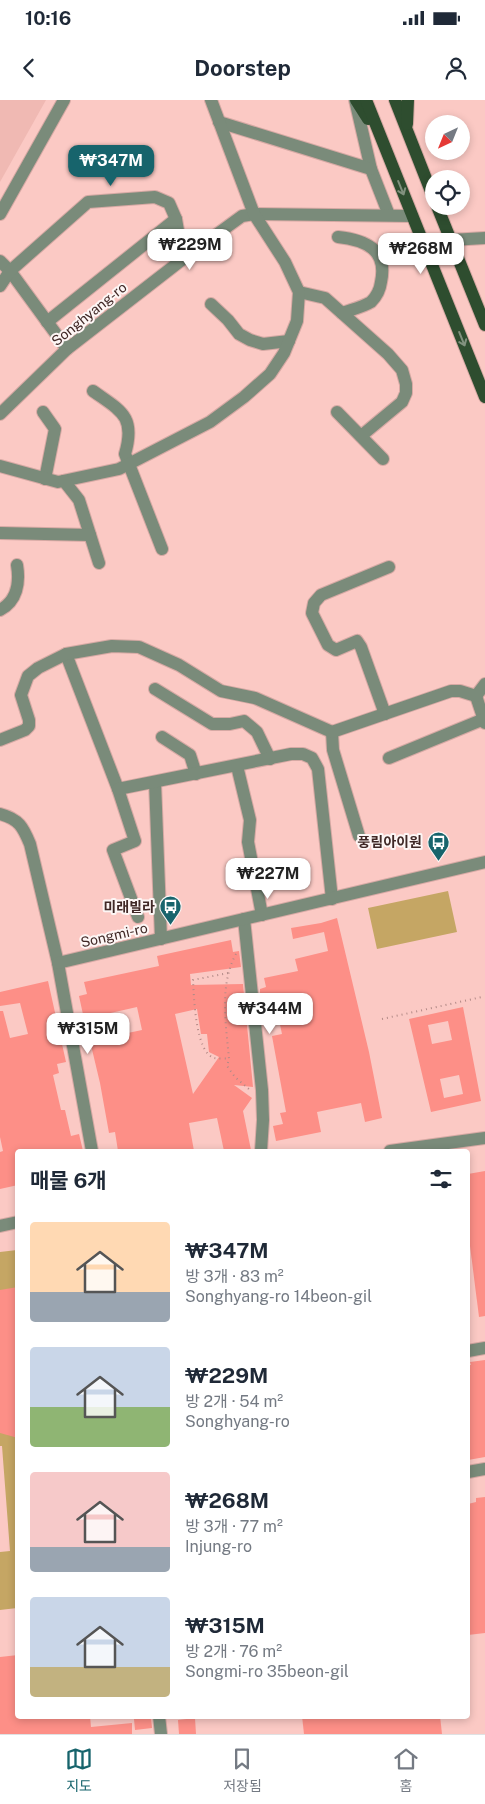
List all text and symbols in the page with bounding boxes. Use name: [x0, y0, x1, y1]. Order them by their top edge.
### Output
text: 10:16: [25, 7, 71, 29]
icon: back: [15, 54, 43, 82]
icon: person: [442, 54, 470, 82]
text: Doorstep: [194, 55, 291, 81]
north arrow: [425, 115, 470, 160]
map controls: [425, 115, 470, 215]
pin: ₩347M: [76, 144, 146, 187]
text: ₩347M: [79, 151, 143, 170]
button: locate: [425, 170, 470, 215]
one-way arrow: [397, 180, 406, 195]
pin: ₩229M: [155, 228, 225, 271]
pin: ₩268M: [386, 232, 456, 275]
text: ₩229M: [158, 235, 222, 254]
text: ₩268M: [389, 239, 453, 258]
street label: Songhyang-ro: [48, 279, 130, 349]
one-way arrow: [458, 331, 467, 346]
bus stop icon: 풍림아이원: [426, 830, 450, 861]
place label: 풍림아이원: [358, 834, 422, 850]
pin: ₩227M: [233, 858, 303, 900]
text: ₩227M: [237, 864, 299, 883]
bus stop icon: 미래빌라: [159, 895, 183, 926]
place label: 미래빌라: [103, 899, 155, 915]
street label: Songmi-ro: [79, 920, 149, 950]
pin: ₩344M: [235, 992, 305, 1035]
text: ₩344M: [238, 999, 302, 1018]
pin: ₩315M: [53, 1012, 123, 1055]
text: ₩315M: [58, 1019, 118, 1038]
icon: filters: [427, 1165, 455, 1193]
text: 매물 6개: [30, 1168, 107, 1193]
text: ₩347M: [185, 1238, 269, 1263]
icon: home: [70, 1242, 130, 1302]
text: 방 3개 · 83 m²: [185, 1267, 284, 1286]
text: Songhyang-ro 14beon-gil: [185, 1287, 372, 1306]
text: ₩229M: [185, 1363, 268, 1388]
icon: home: [70, 1367, 130, 1427]
text: 방 2개 · 54 m²: [185, 1392, 283, 1411]
text: Songhyang-ro: [185, 1412, 290, 1431]
text: ₩268M: [185, 1488, 269, 1513]
icon: home: [70, 1492, 130, 1552]
text: 방 3개 · 77 m²: [185, 1517, 283, 1536]
text: Injung-ro: [185, 1537, 252, 1556]
text: ₩315M: [185, 1613, 265, 1638]
icon: home: [70, 1617, 130, 1677]
text: 방 2개 · 76 m²: [185, 1642, 282, 1661]
text: Songmi-ro 35beon-gil: [185, 1662, 349, 1681]
tab: 지도: [65, 1745, 93, 1795]
tab: 저장됨: [223, 1745, 262, 1795]
tab: 홈: [392, 1745, 420, 1795]

